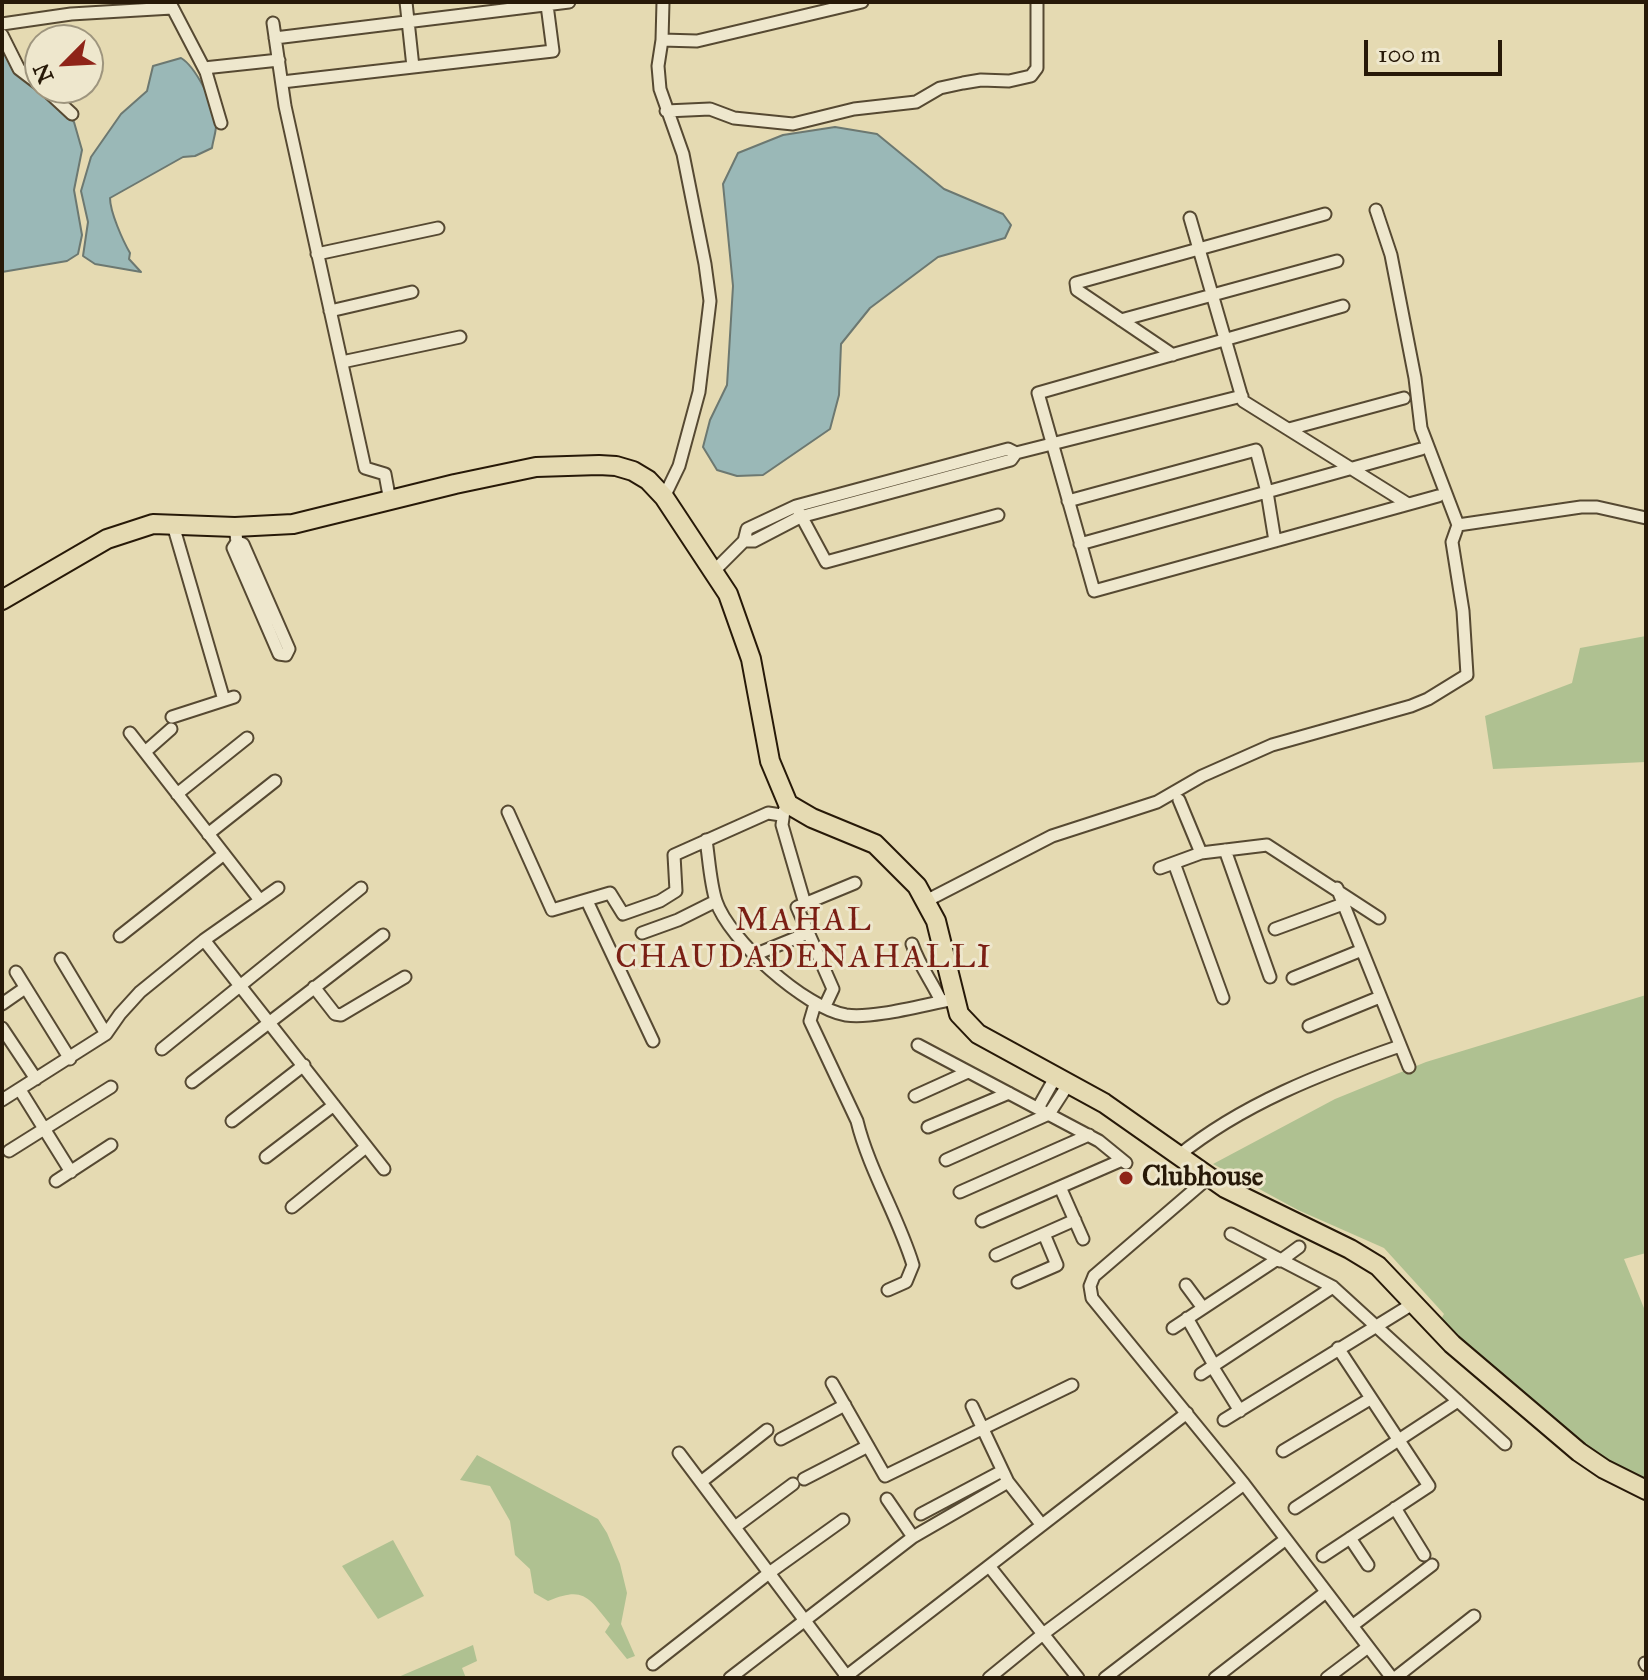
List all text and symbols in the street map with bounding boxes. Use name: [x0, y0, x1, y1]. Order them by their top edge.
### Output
north arrow: [24, 24, 104, 104]
scale bar: [1368, 24, 1506, 74]
text: 100 m: [1378, 39, 1441, 69]
text: N: [27, 59, 60, 87]
district label: MAHAL CHAUDADENAHALLI: [615, 903, 993, 978]
place label: Clubhouse: [1142, 1161, 1263, 1195]
marker: Clubhouse: [1117, 1169, 1135, 1187]

